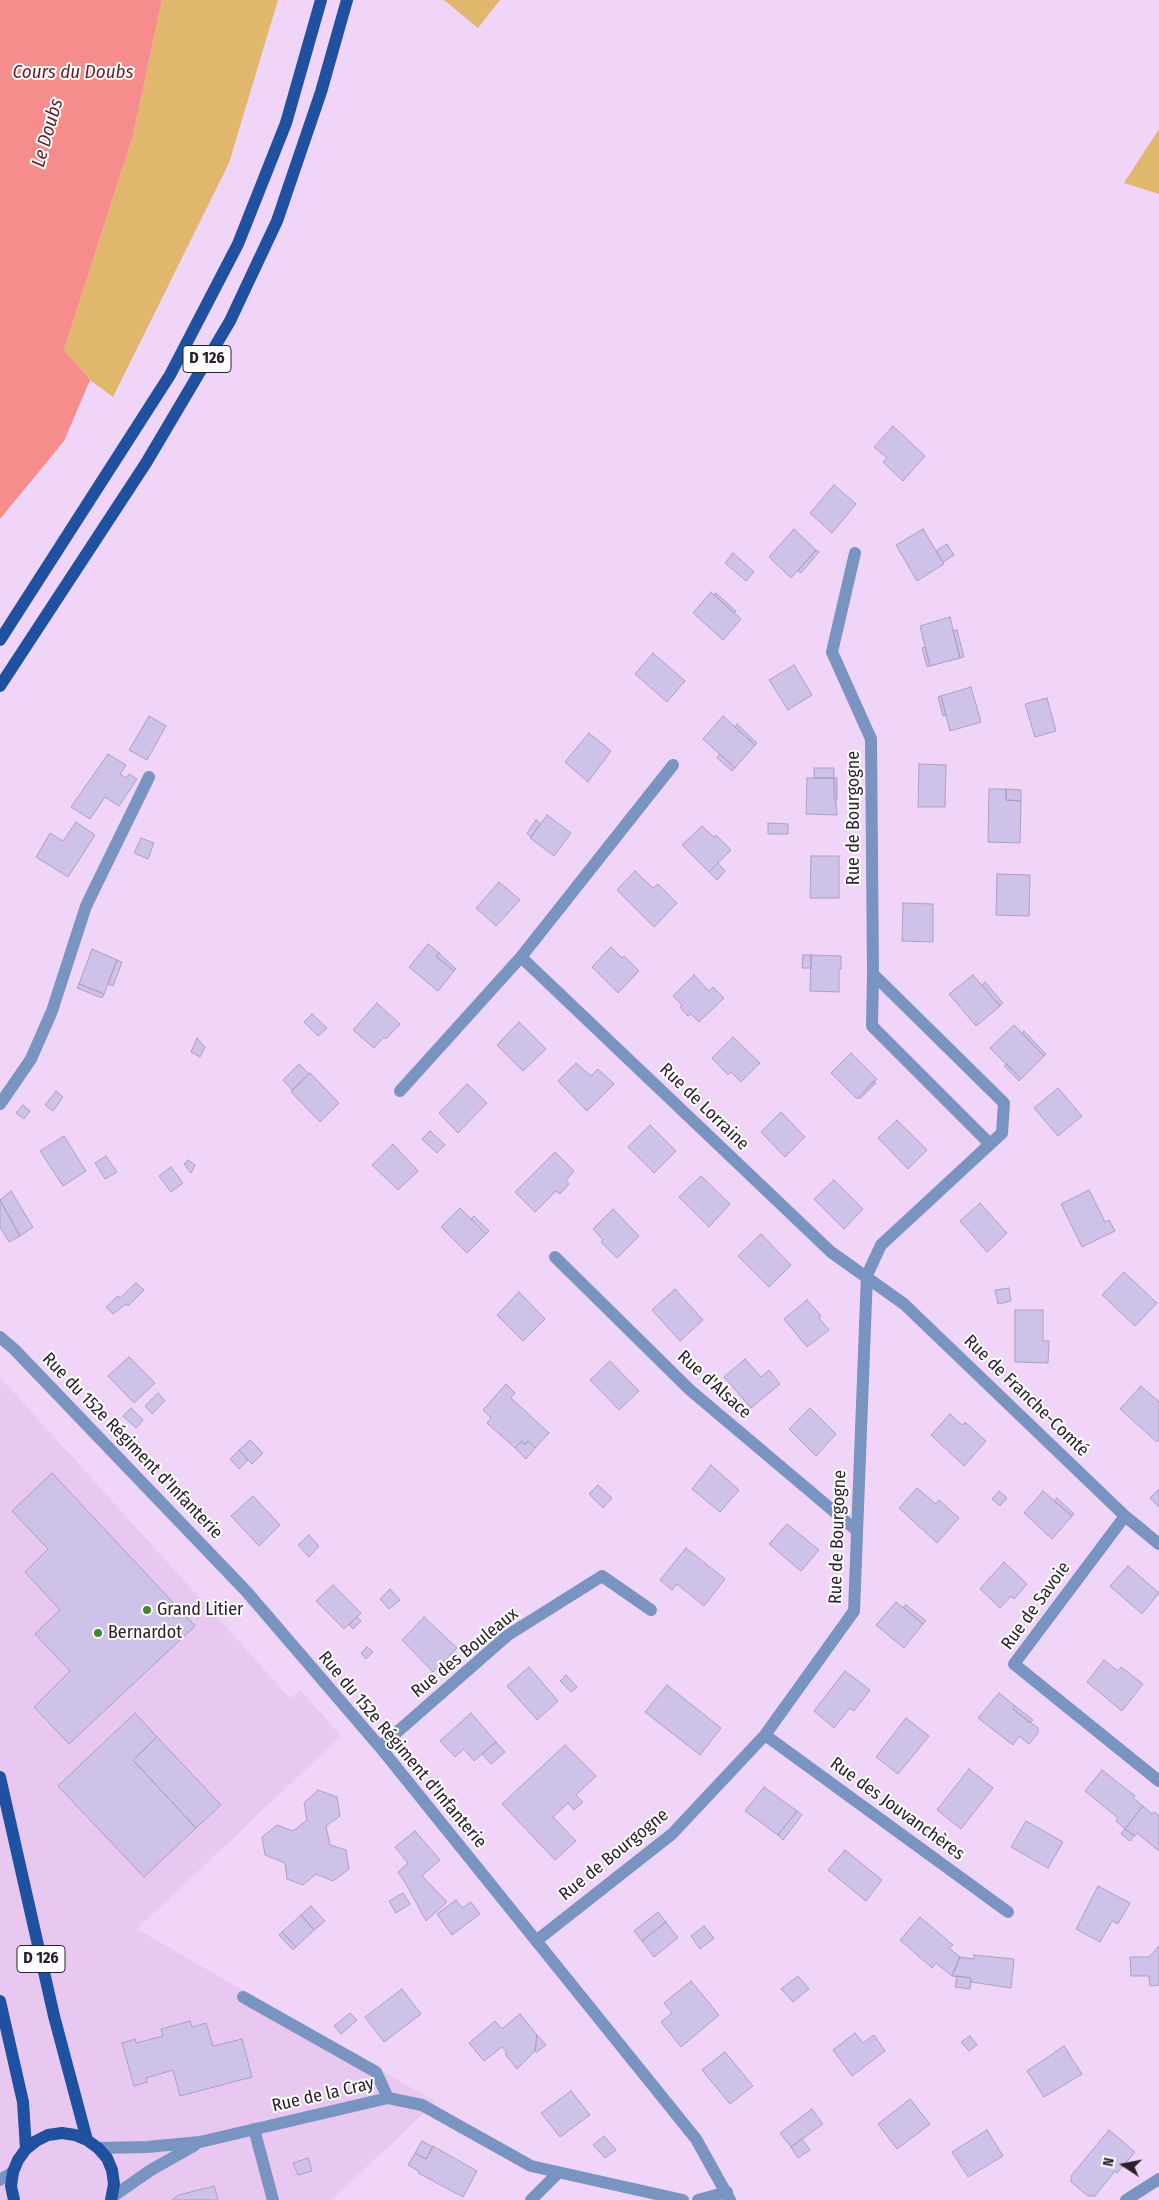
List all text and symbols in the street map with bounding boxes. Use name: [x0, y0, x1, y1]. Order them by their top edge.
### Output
water label: Cours du Doubs: [12, 62, 134, 84]
water label: Le Doubs: [27, 96, 69, 170]
road number: D 126: [183, 346, 231, 372]
street label: Rue de Bourgogne: [843, 751, 865, 885]
street label: Rue de Lorraine: [655, 1059, 753, 1155]
street label: Rue de Franche-Comté: [959, 1331, 1093, 1461]
street label: Rue d'Alsace: [673, 1346, 755, 1424]
street label: Rue du 152e Régiment d'Infanterie: [37, 1348, 227, 1544]
street label: Rue de Bourgogne: [825, 1469, 851, 1605]
street label: Rue de Savoie: [997, 1558, 1075, 1654]
place label: Grand Litier: [157, 1599, 243, 1621]
street label: Rue des Bouleaux: [407, 1603, 523, 1703]
marker: Grand Litier: [141, 1604, 153, 1616]
place label: Bernardot: [108, 1622, 182, 1644]
marker: Bernardot: [92, 1627, 104, 1639]
street label: Rue du 152e Régiment d'Infanterie: [313, 1647, 491, 1853]
street label: Rue des Jouvanchères: [825, 1753, 969, 1865]
street label: Rue de Bourgogne: [555, 1804, 673, 1906]
road number: D 126: [17, 1946, 65, 1972]
street label: Rue de la Cray: [270, 2073, 376, 2117]
north arrow: [1099, 2140, 1149, 2190]
text: N: [1100, 2156, 1118, 2168]

